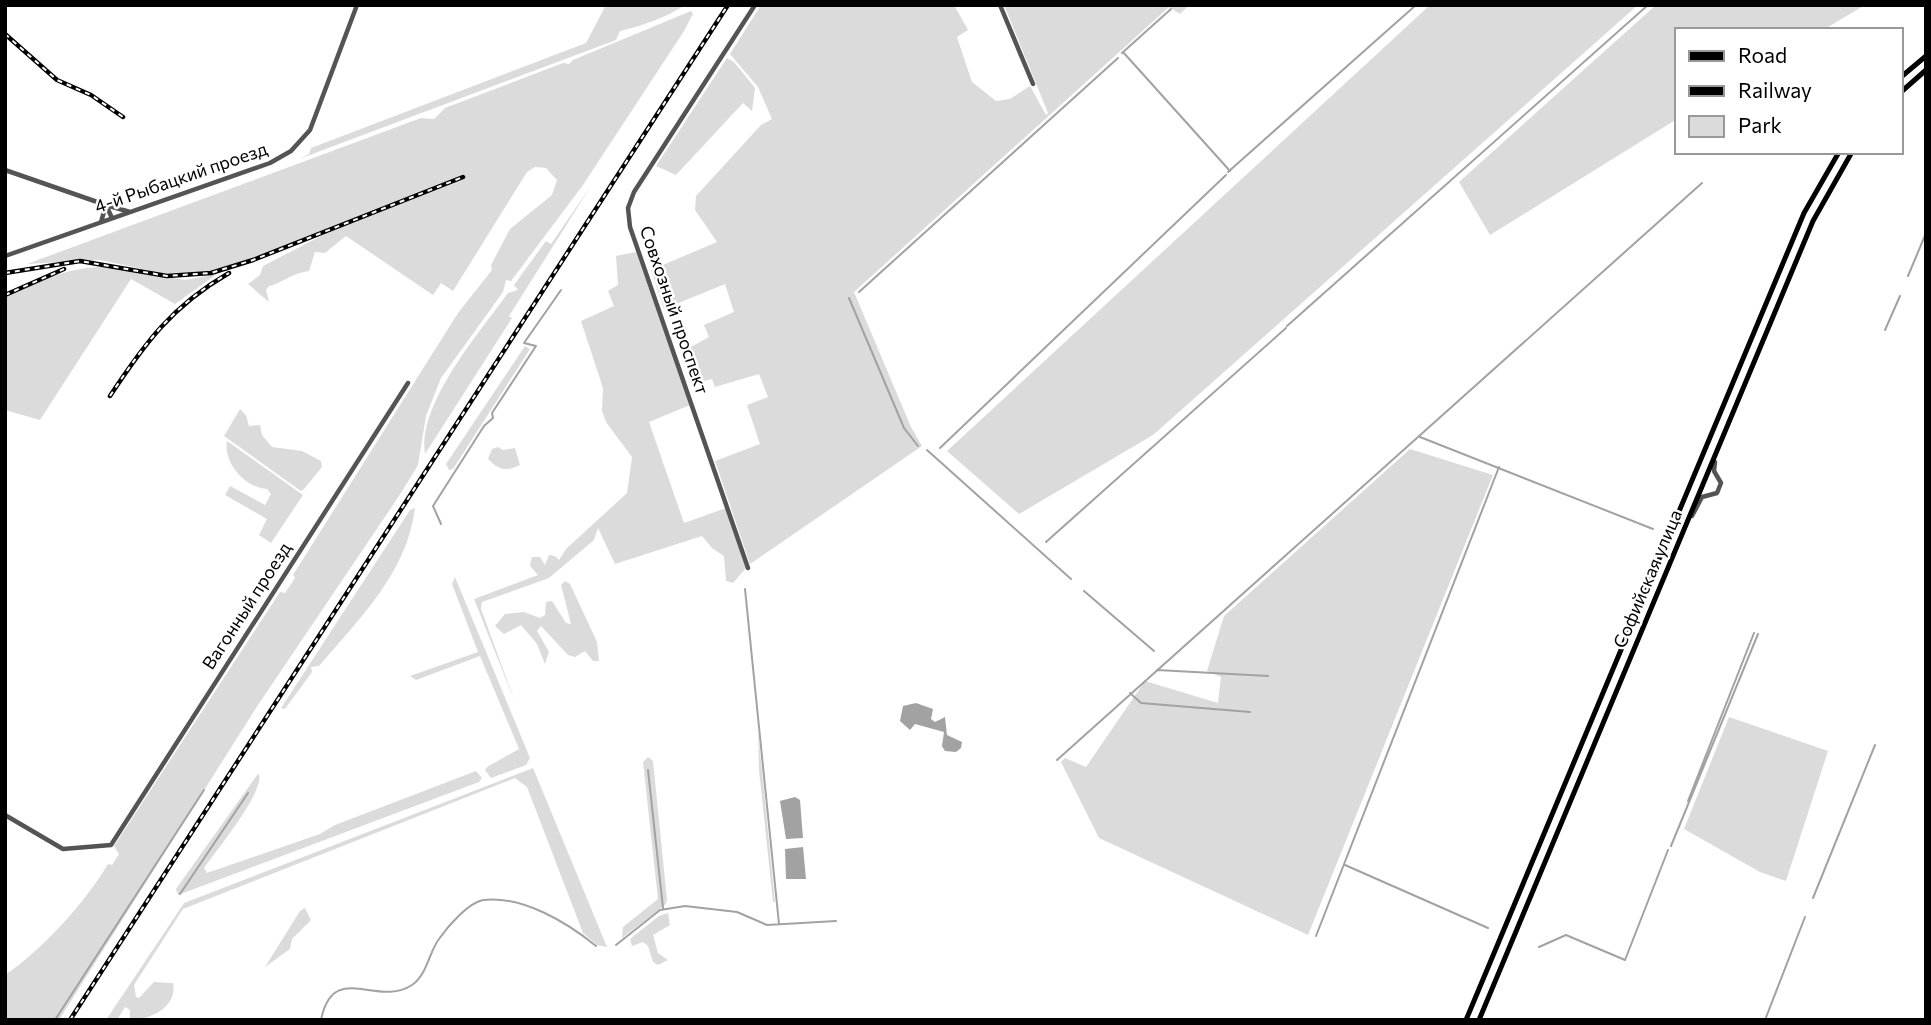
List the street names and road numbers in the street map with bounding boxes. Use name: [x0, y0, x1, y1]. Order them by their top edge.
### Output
street label: 4-й Рыбацкий проезд: [91, 137, 270, 217]
street label: Совхозный проспект: [636, 223, 714, 397]
street label: Софийская улица: [1608, 506, 1686, 651]
street label: Вагонный проезд: [197, 537, 296, 673]

